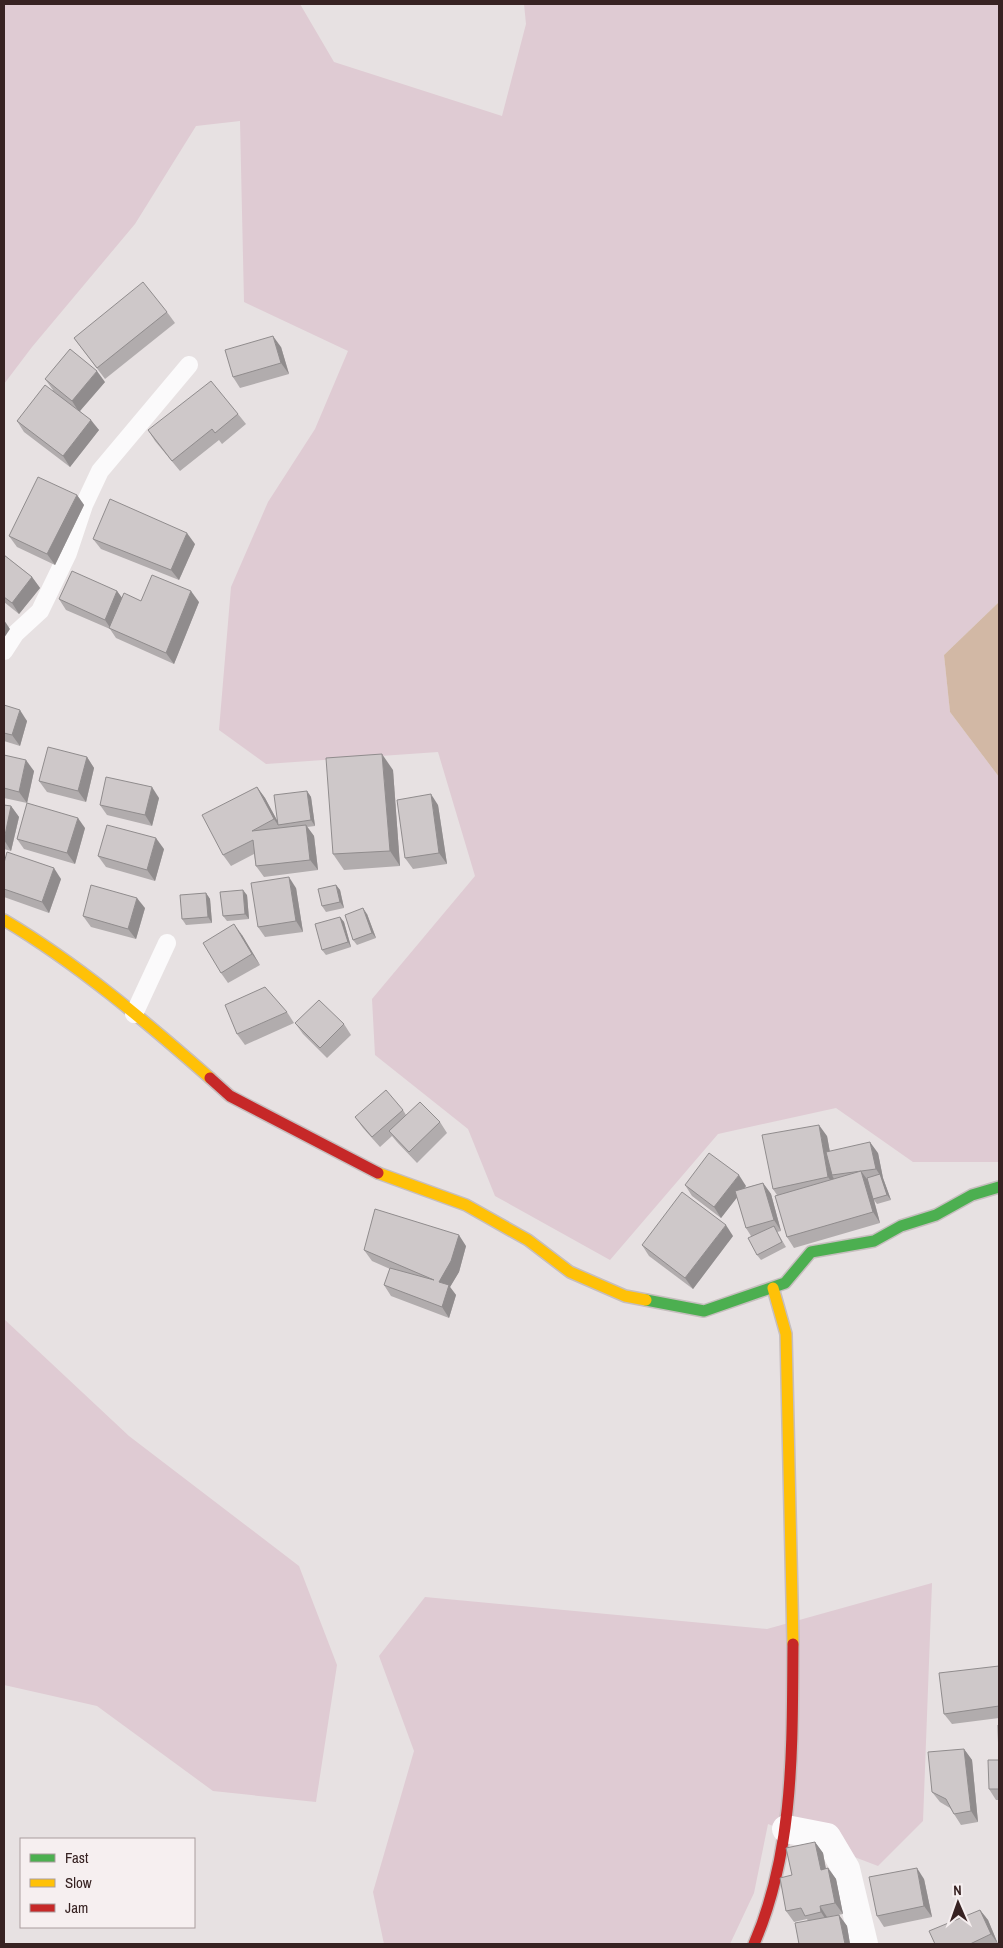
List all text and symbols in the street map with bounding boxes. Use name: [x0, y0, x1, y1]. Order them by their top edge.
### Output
legend: [20, 1838, 195, 1928]
text: Fast: [65, 1847, 89, 1868]
text: Slow: [65, 1872, 92, 1893]
north arrow: [933, 1878, 983, 1928]
text: N: [953, 1881, 962, 1899]
text: Jam: [65, 1897, 88, 1918]

